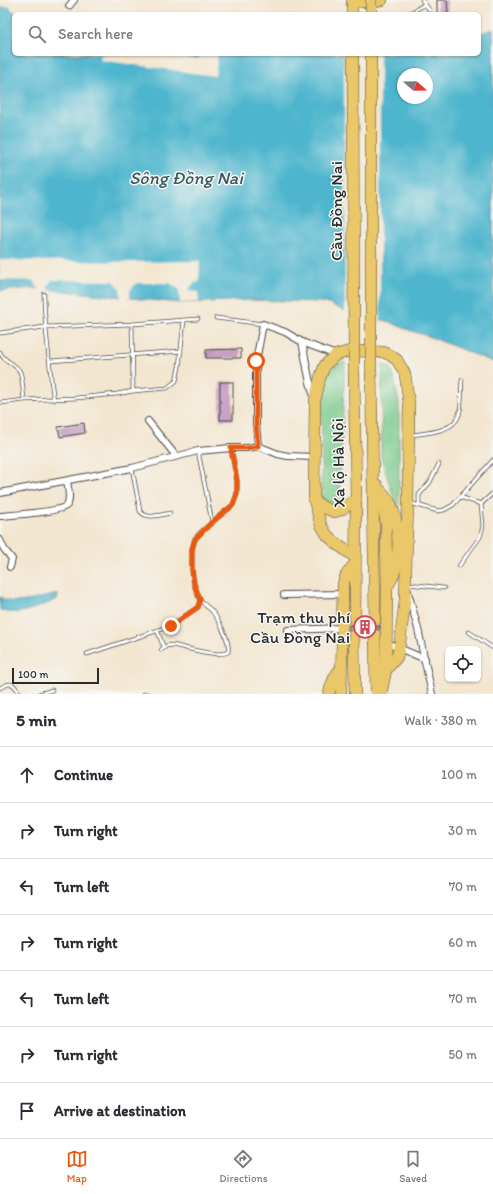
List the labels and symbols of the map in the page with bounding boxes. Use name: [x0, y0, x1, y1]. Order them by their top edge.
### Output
north arrow: [397, 68, 433, 104]
street label: Cầu Đồng Nai: [326, 161, 346, 261]
water label: Sông Đồng Nai: [129, 167, 245, 189]
route start: [247, 352, 265, 370]
street label: Xa lộ Hà Nội: [327, 418, 349, 508]
place label: Trạm thu phí Cầu Đồng Nai: [250, 607, 351, 647]
building icon: Trạm thu phí Cầu Đồng Nai: [352, 614, 378, 640]
route end: [162, 617, 180, 635]
scale bar: [12, 666, 99, 685]

